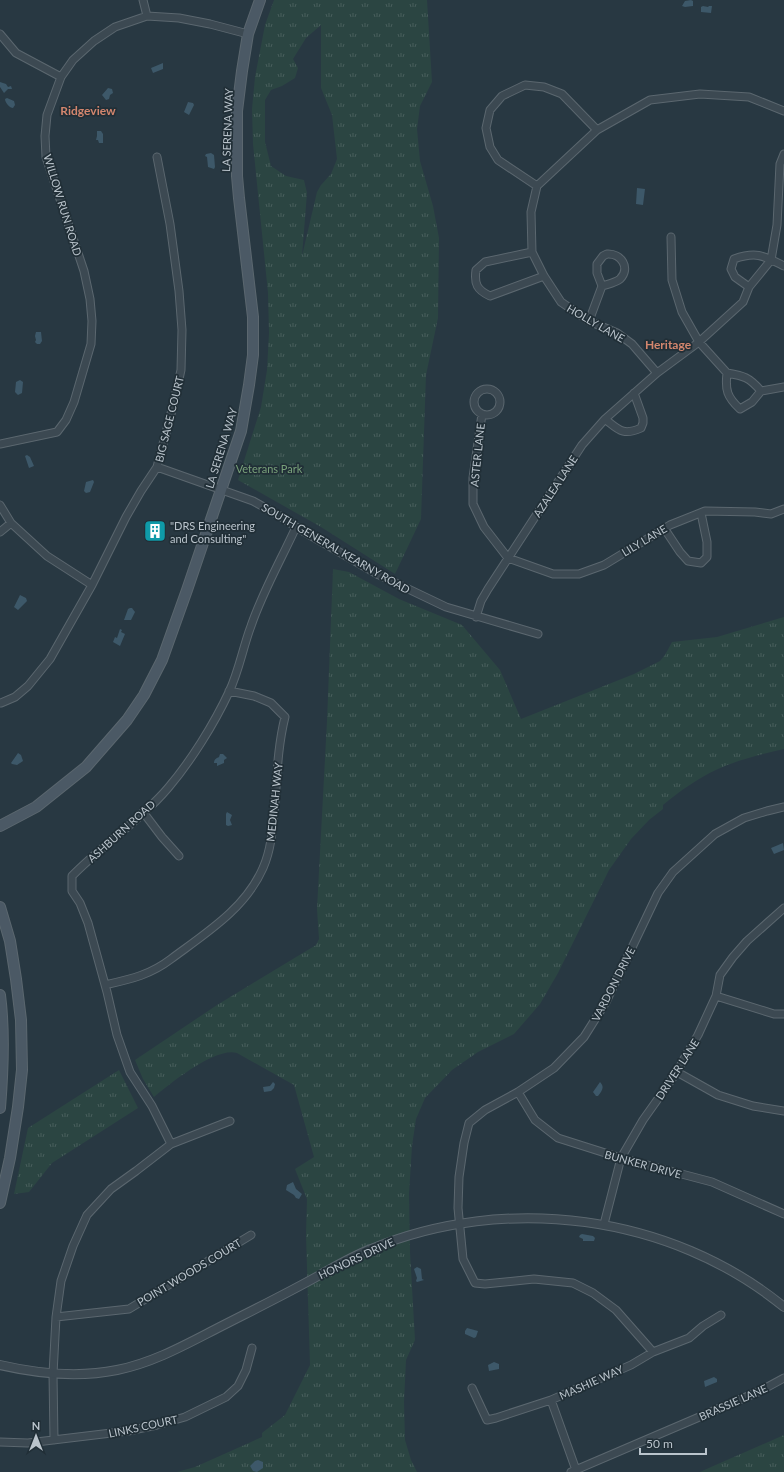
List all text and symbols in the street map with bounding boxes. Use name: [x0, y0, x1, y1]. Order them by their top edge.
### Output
street label: LA SERENA WAY: [219, 88, 235, 172]
district label: Ridgeview: [60, 103, 116, 118]
street label: WILLOW RUN ROAD: [41, 153, 85, 257]
street label: HOLLY LANE: [565, 301, 627, 345]
district label: Heritage: [645, 337, 692, 352]
street label: BIG SAGE COURT: [152, 374, 186, 464]
street label: LA SERENA WAY: [203, 406, 239, 490]
street label: ASTER LANE: [467, 423, 487, 487]
street label: AZALEA LANE: [530, 453, 580, 519]
park label: Veterans Park: [236, 462, 303, 475]
street label: SOUTH GENERAL KEARNY ROAD: [260, 500, 412, 596]
building icon: "DRS Engineering and Consulting": [142, 518, 168, 544]
place label: "DRS Engineering and Consulting": [170, 519, 255, 545]
street label: LILY LANE: [619, 521, 669, 559]
street label: MEDINAH WAY: [263, 762, 285, 842]
street label: ASHBURN ROAD: [85, 797, 157, 865]
street label: VARDON DRIVE: [589, 945, 637, 1023]
street label: DRIVER LANE: [653, 1036, 701, 1102]
street label: BUNKER DRIVE: [603, 1147, 683, 1181]
street label: HONORS DRIVE: [316, 1235, 396, 1281]
street label: POINT WOODS COURT: [135, 1236, 244, 1308]
street label: MASHIE WAY: [557, 1362, 625, 1402]
street label: BRASSIE LANE: [697, 1381, 769, 1423]
street label: LINKS COURT: [107, 1412, 179, 1440]
north arrow: [16, 1416, 56, 1456]
text: N: [32, 1419, 40, 1432]
scale bar: [640, 1430, 706, 1456]
text: 50 m: [646, 1436, 673, 1451]

